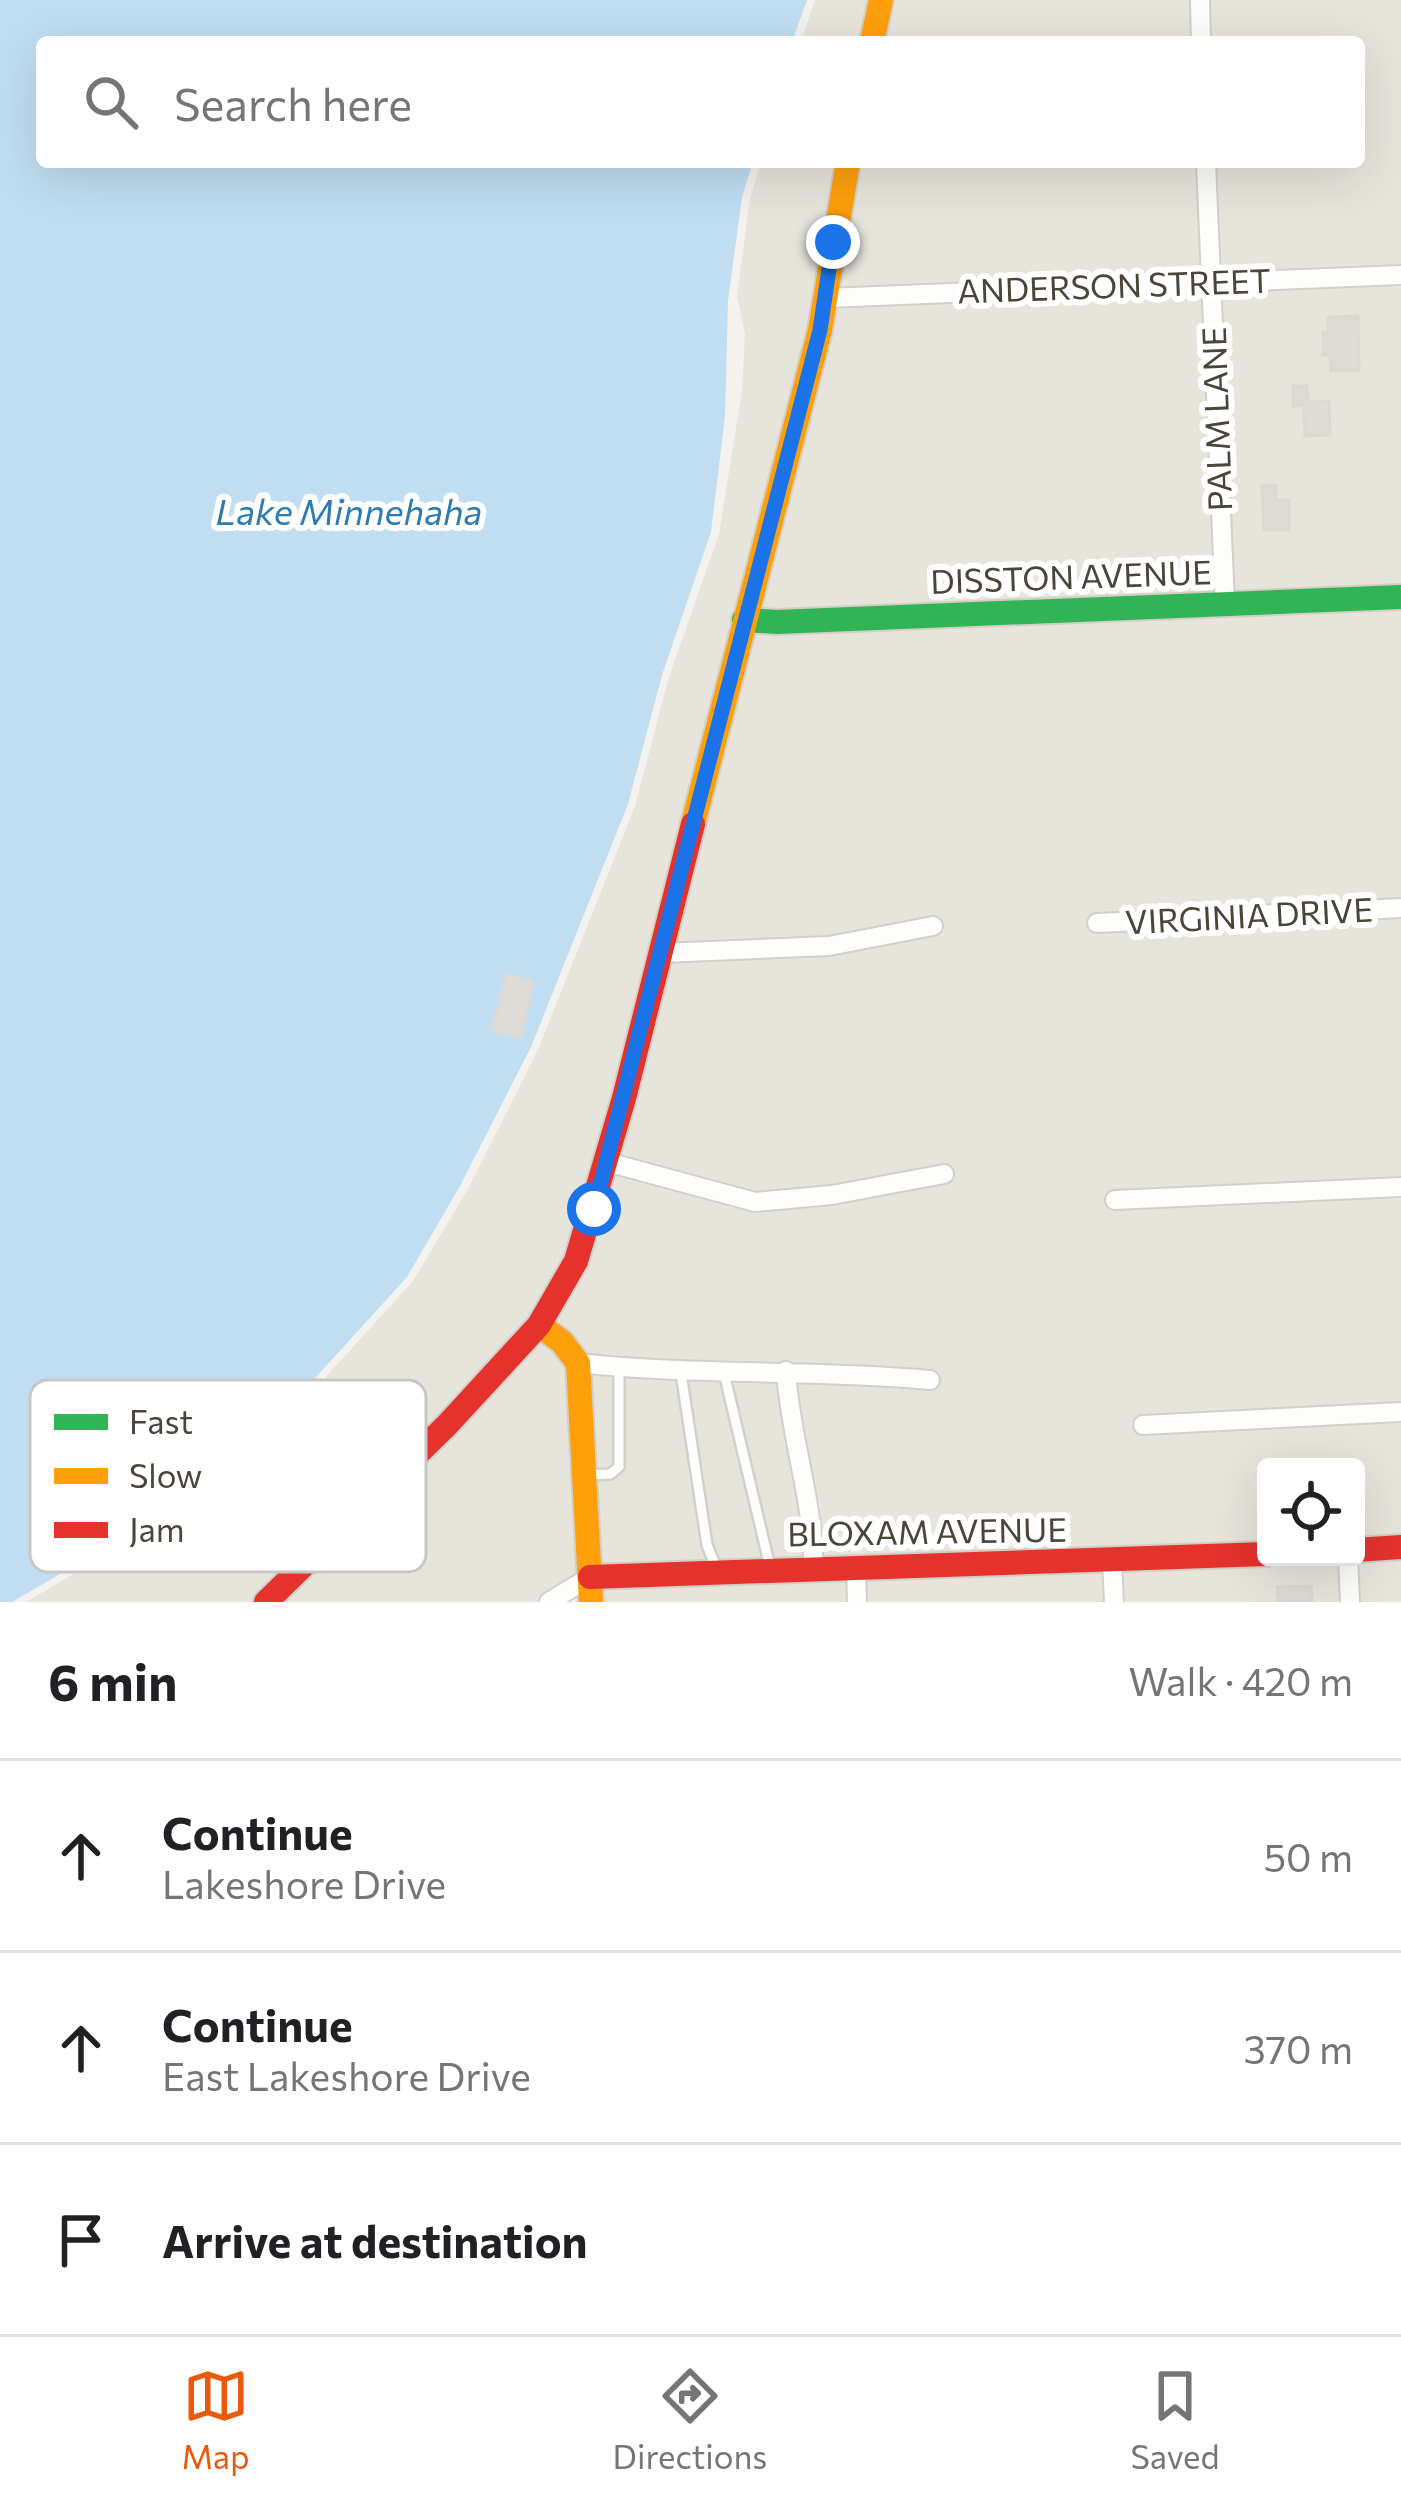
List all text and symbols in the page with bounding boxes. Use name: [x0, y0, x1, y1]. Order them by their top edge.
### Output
search box: [36, 36, 1365, 168]
icon: search: [78, 69, 144, 135]
text: Search here: [174, 75, 412, 130]
route end: [806, 215, 860, 269]
street label: ANDERSON STREET: [956, 259, 1271, 310]
street label: PALM LANE: [1192, 326, 1239, 512]
water label: Lake Minnehaha: [216, 488, 482, 532]
street label: DISSTON AVENUE: [930, 550, 1212, 601]
street label: VIRGINIA DRIVE: [1124, 888, 1374, 941]
route start: [567, 1182, 621, 1236]
legend: [30, 1380, 426, 1572]
text: Fast: [129, 1400, 193, 1441]
text: Slow: [129, 1454, 202, 1495]
map controls: [1257, 1458, 1365, 1566]
button: locate: [1257, 1458, 1365, 1566]
text: Jam: [129, 1508, 185, 1549]
street label: BLOXAM AVENUE: [787, 1508, 1067, 1553]
text: 6 min: [48, 1649, 177, 1712]
text: Walk · 420 m: [1128, 1656, 1353, 1704]
text: Continue: [162, 1804, 353, 1859]
icon: ahead: [48, 1823, 114, 1889]
text: 50 m: [1264, 1832, 1353, 1880]
text: Lakeshore Drive: [162, 1859, 446, 1907]
text: Continue: [162, 1996, 353, 2051]
icon: ahead: [48, 2015, 114, 2081]
text: 370 m: [1243, 2024, 1353, 2072]
text: East Lakeshore Drive: [162, 2051, 531, 2099]
icon: arrive: [48, 2207, 114, 2273]
text: Arrive at destination: [162, 2212, 588, 2267]
tab: Map: [182, 2363, 250, 2476]
tab: Directions: [613, 2363, 767, 2476]
tab: Saved: [1130, 2363, 1219, 2476]

